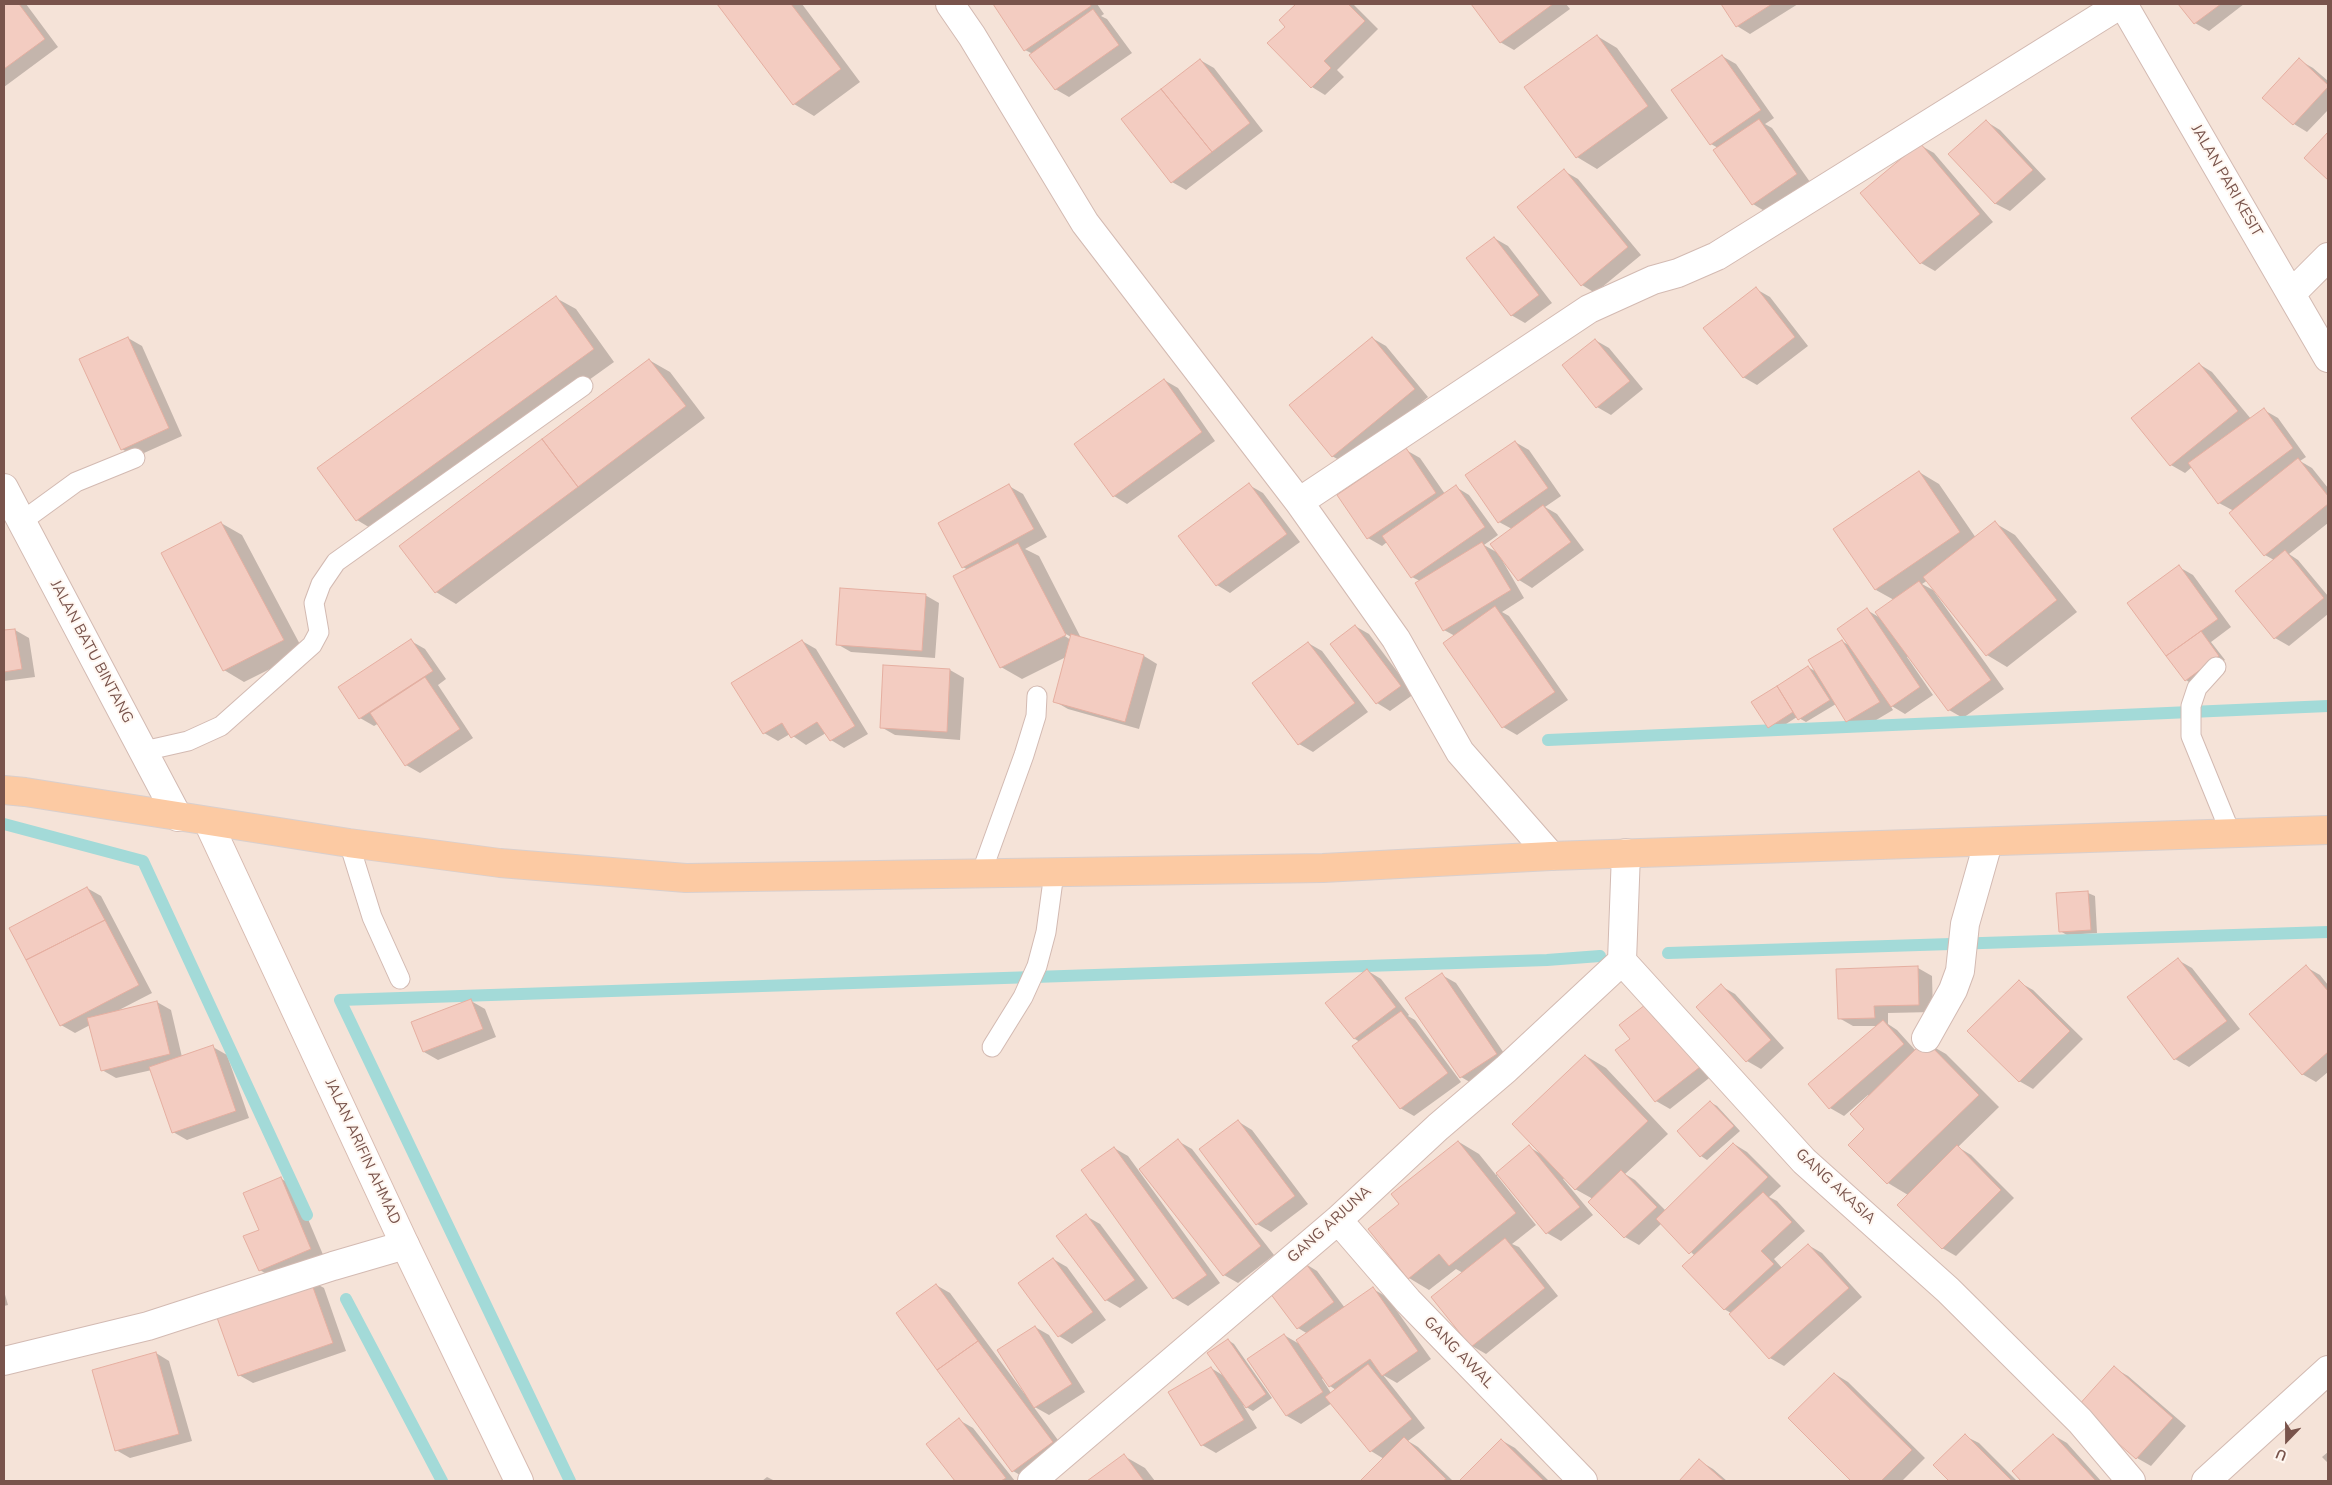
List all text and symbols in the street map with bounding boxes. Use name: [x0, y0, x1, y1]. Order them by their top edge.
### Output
street label: JALAN PARI KESIT: [2187, 122, 2265, 240]
street label: JALAN BATU BINTANG: [46, 578, 136, 726]
street label: JALAN ARIFIN AHMAD: [320, 1076, 404, 1228]
street label: GANG AKASIA: [1791, 1145, 1879, 1229]
street label: GANG ARJUNA: [1284, 1183, 1376, 1267]
street label: GANG AWAL: [1419, 1313, 1497, 1393]
north arrow: [2262, 1415, 2312, 1465]
text: U: [2273, 1444, 2290, 1465]

